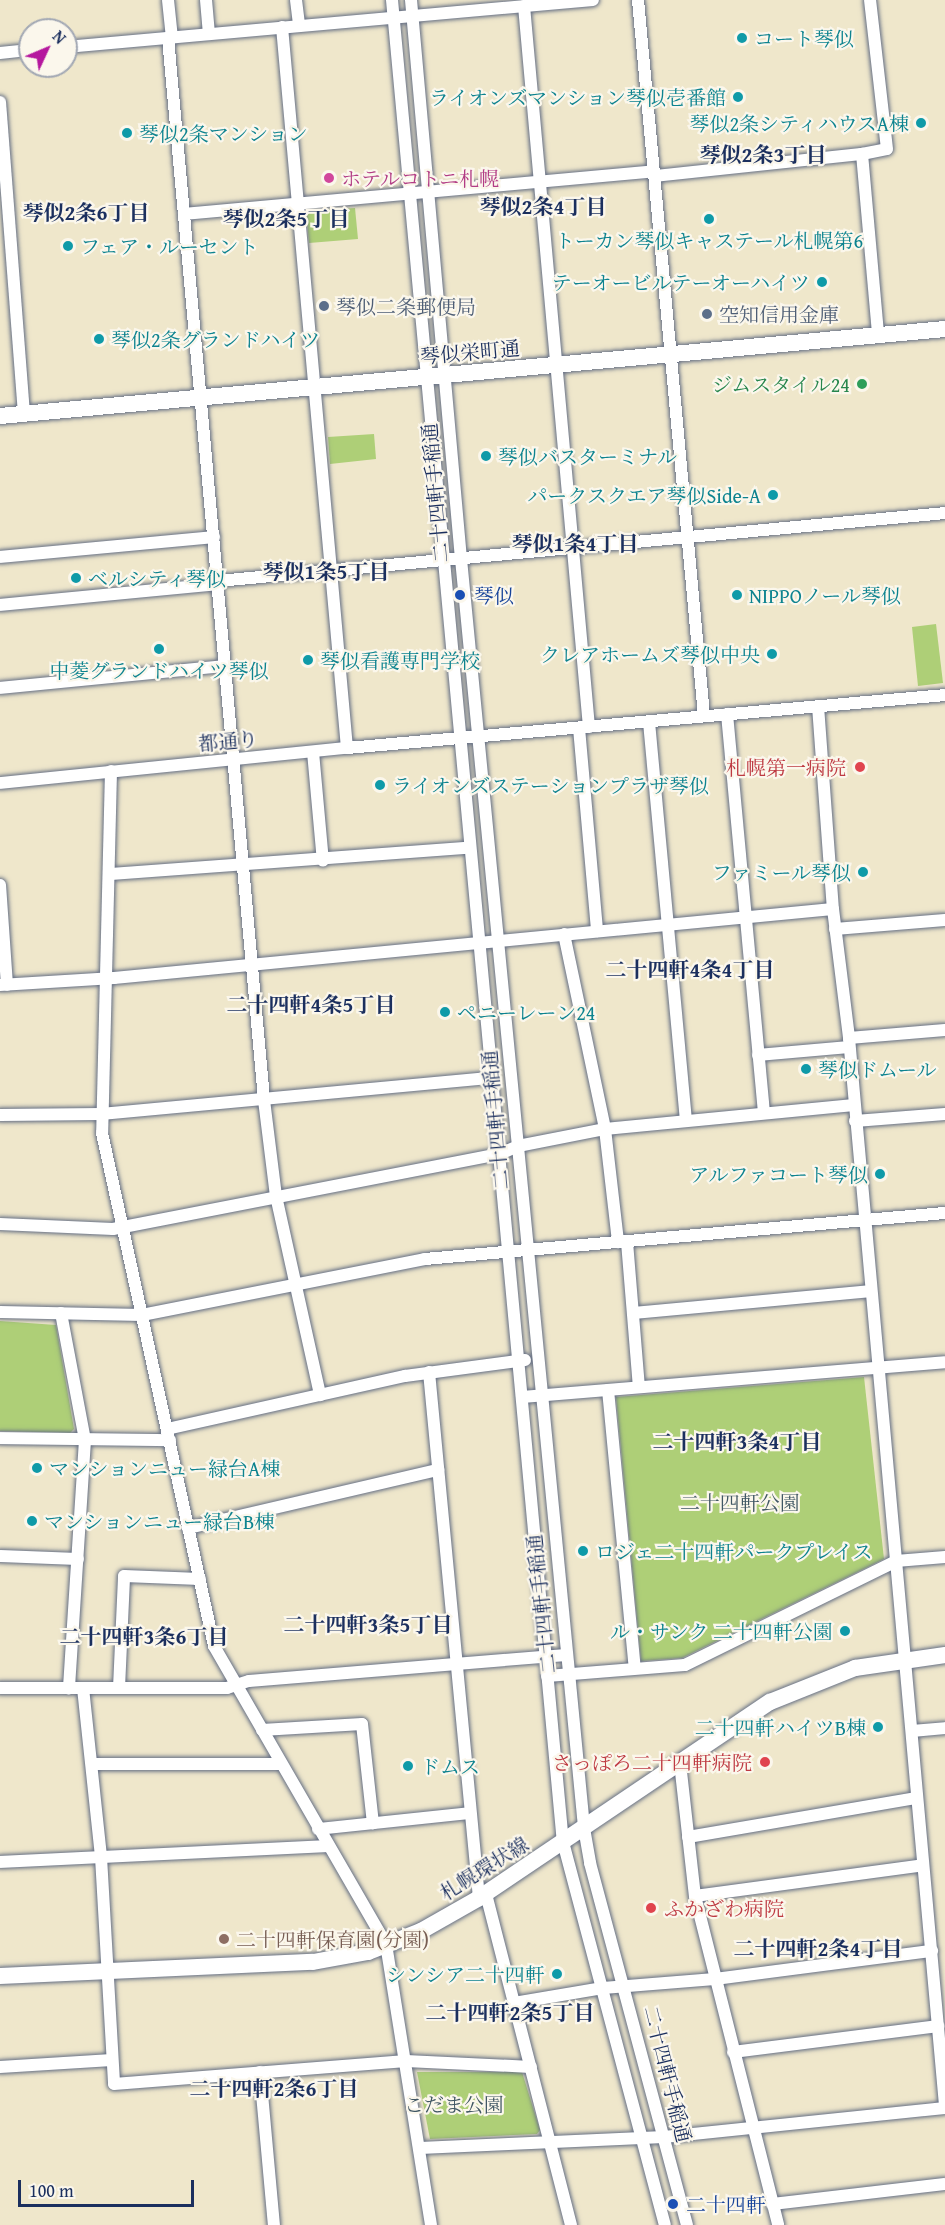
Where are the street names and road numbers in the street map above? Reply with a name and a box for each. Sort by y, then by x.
street label: 琴似栄町通 [419,336,521,368]
street label: 二十四軒手稲通 [417,422,453,564]
street label: 都通り [197,726,259,756]
street label: 二十四軒手稲通 [477,1049,513,1191]
street label: 二十四軒手稲通 [522,1533,560,1675]
street label: 札幌環状線 [435,1831,533,1905]
street label: 二十四軒手稲通 [639,2003,697,2145]

